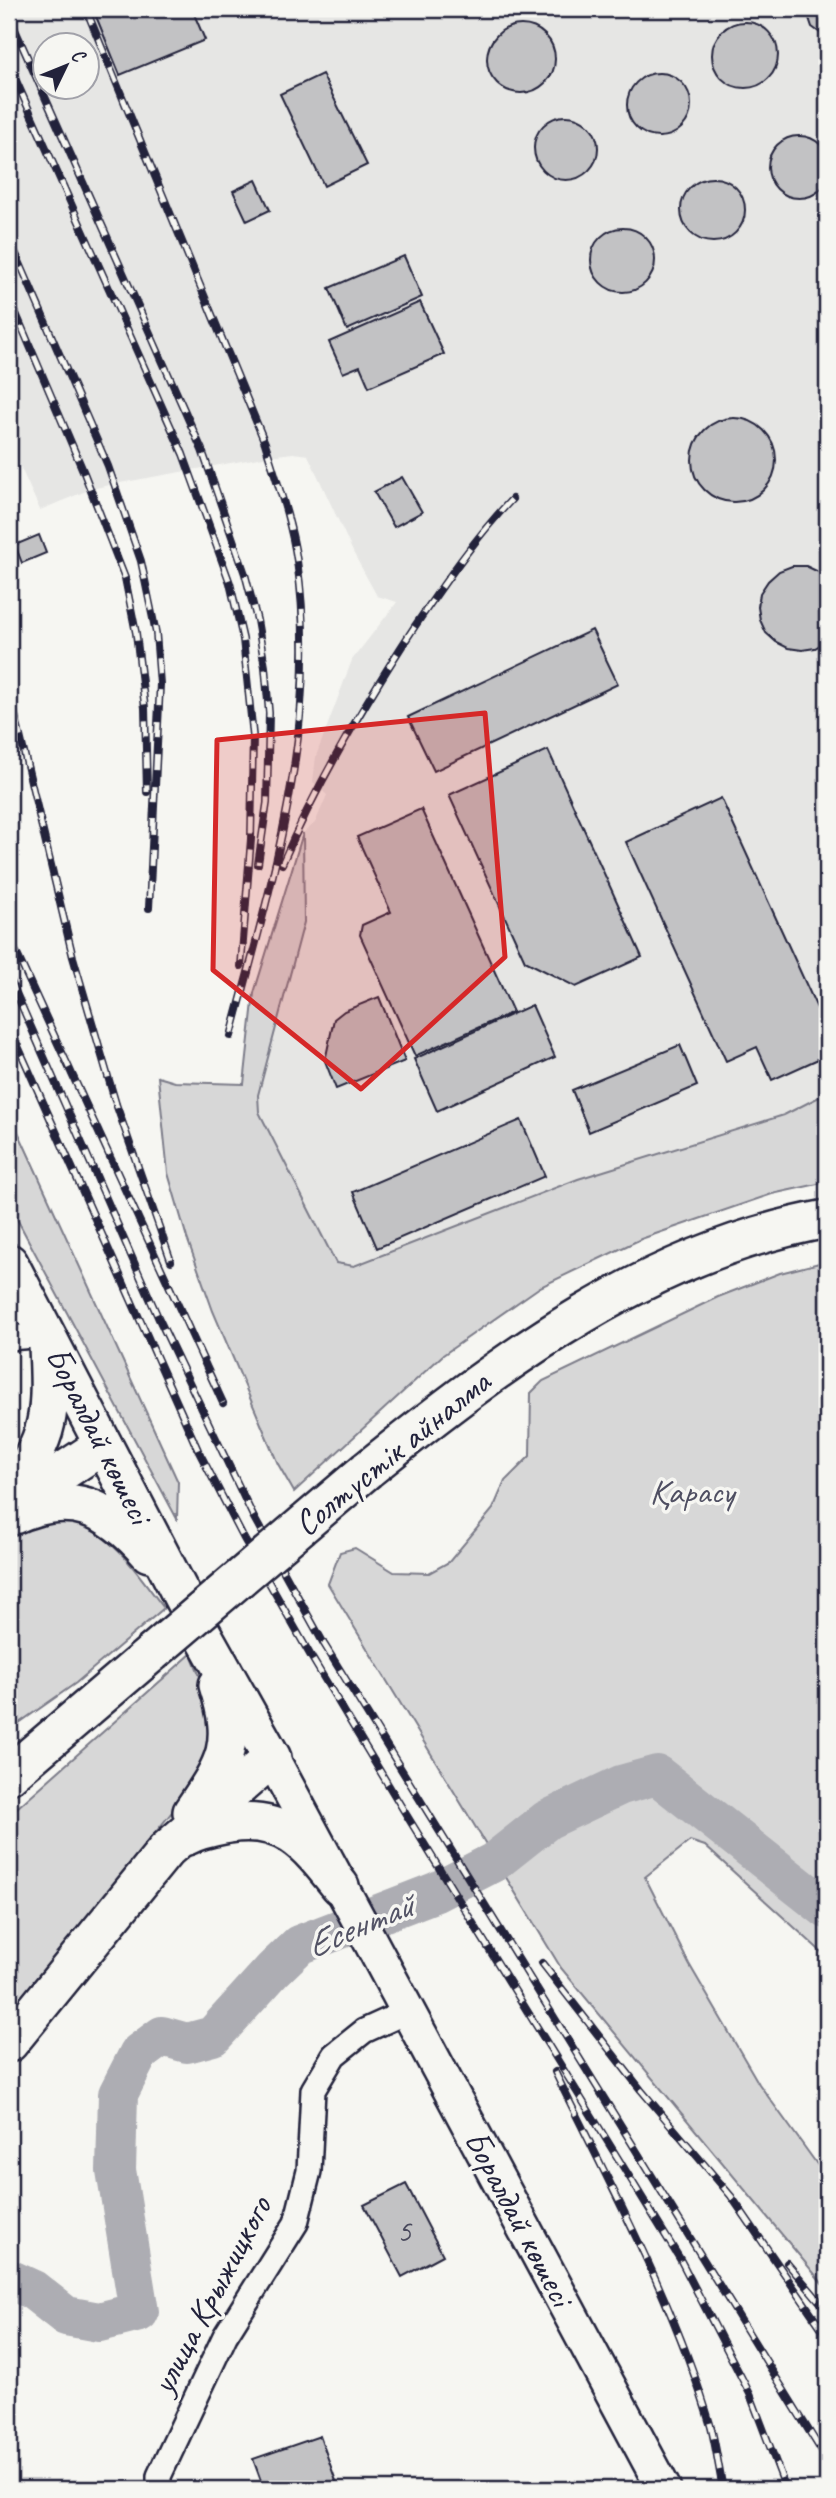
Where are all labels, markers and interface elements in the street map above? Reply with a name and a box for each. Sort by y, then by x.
north arrow [32,32,102,102]
text: С [66,43,91,69]
street label: Боралдай көшесі [35,1339,165,1535]
street label: Солтүстік айналма [285,1359,501,1546]
park label: Қарасу [650,1469,737,1514]
water label: Есентай [299,1879,426,1968]
street label: Боралдай көшесі [454,2122,586,2318]
street label: улица Крыжицкого [139,2187,283,2403]
house number: 5 [397,2210,413,2251]

